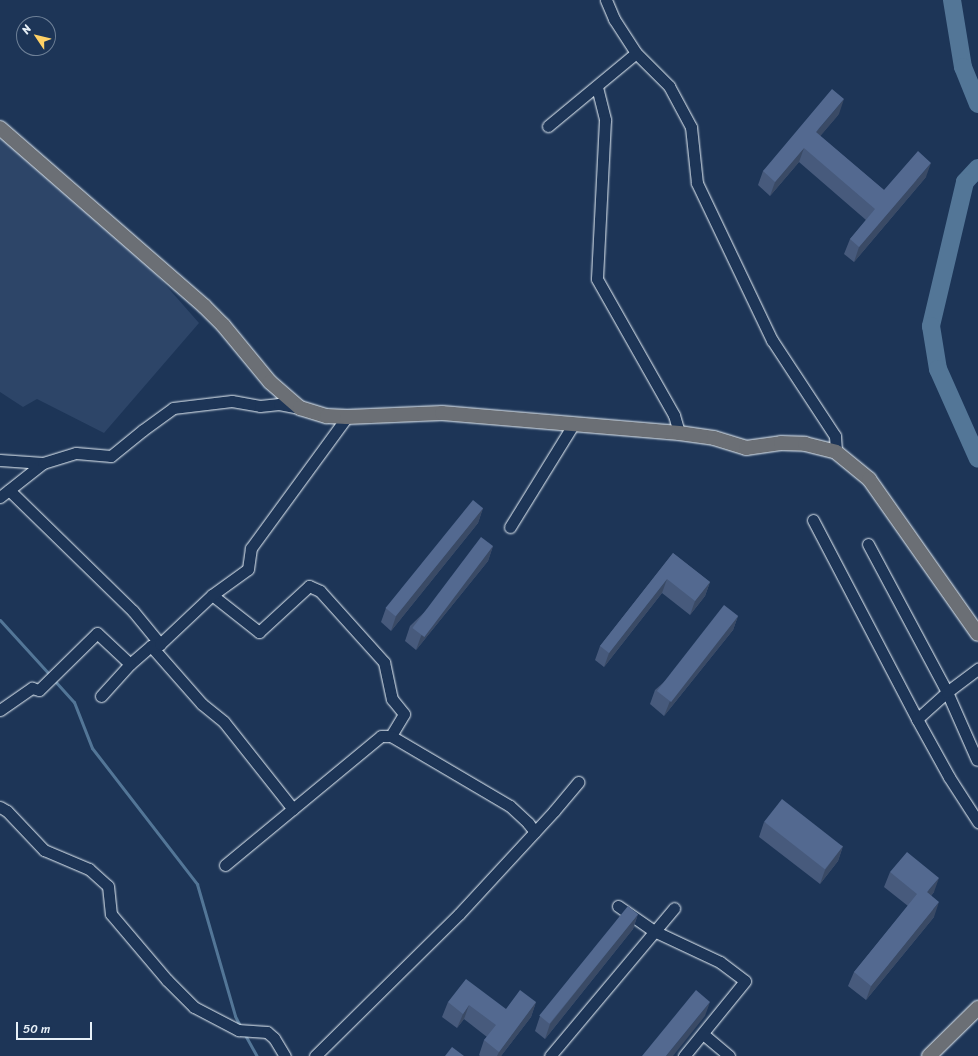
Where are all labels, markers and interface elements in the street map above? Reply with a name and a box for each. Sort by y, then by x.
north arrow [16,16,56,56]
text: N [17,21,37,38]
scale bar [18,1014,94,1040]
text: 50 m [23,1018,50,1040]

